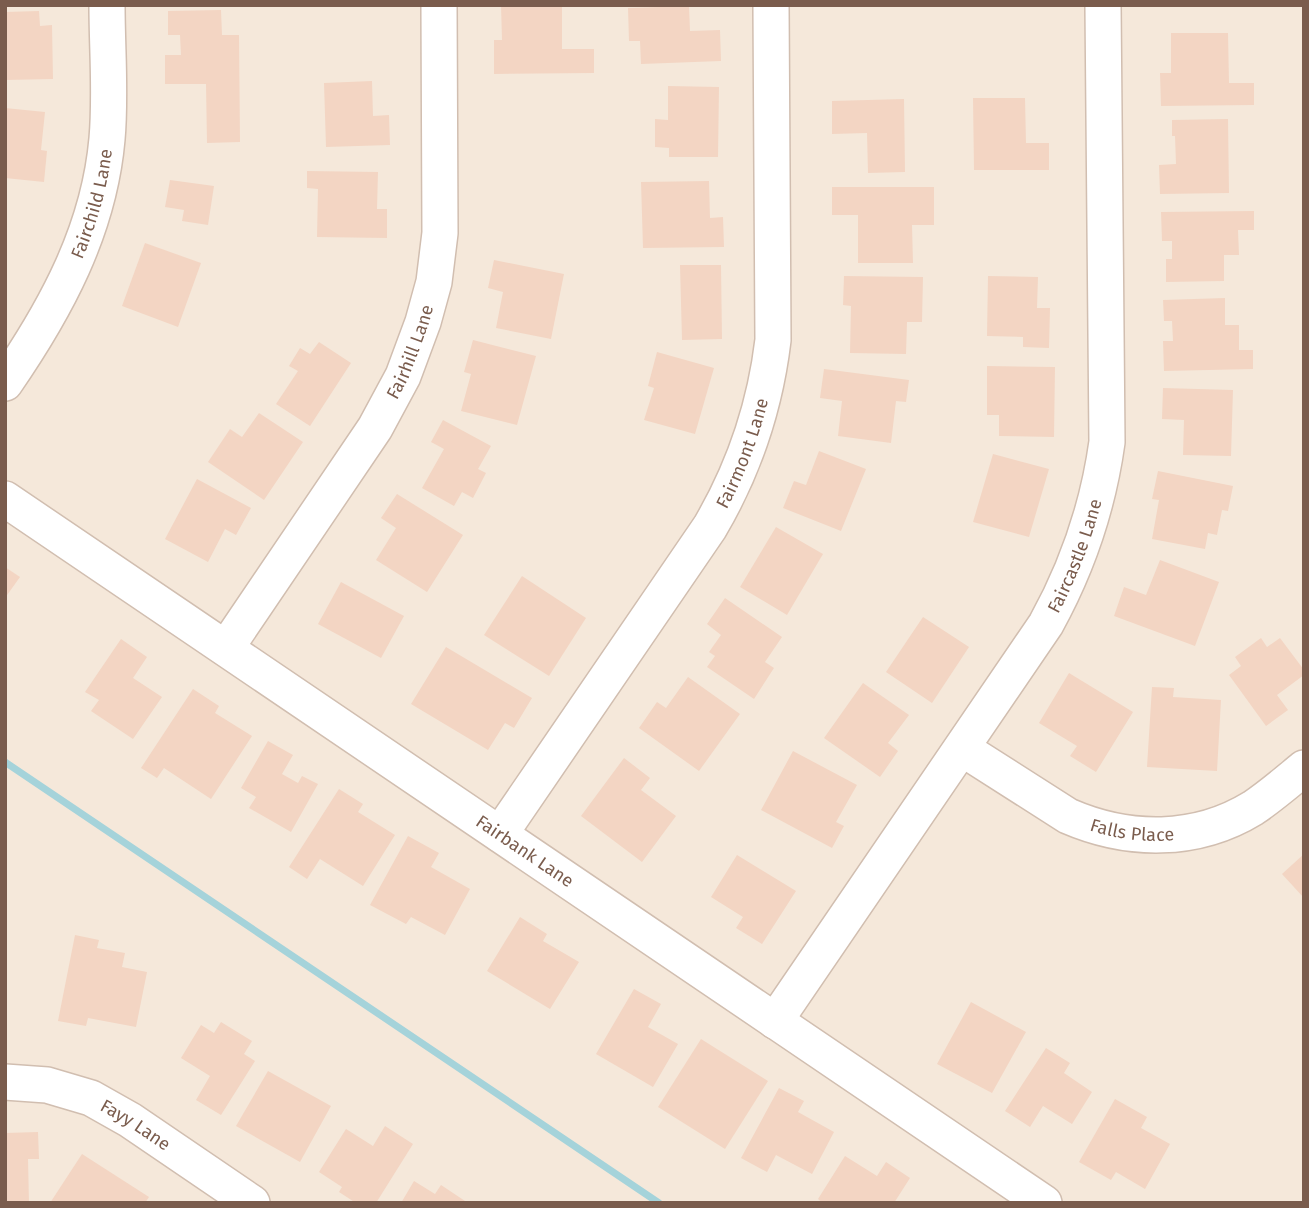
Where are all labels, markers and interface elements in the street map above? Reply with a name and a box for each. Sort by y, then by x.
street label: Fairchild Lane [66,148,117,262]
street label: Fairhill Lane [382,302,438,403]
street label: Fairmont Lane [711,396,773,512]
street label: Faircastle Lane [1043,497,1106,617]
street label: Fairbank Lane [472,810,578,892]
street label: Falls Place [1088,814,1175,846]
street label: Fayy Lane [97,1095,175,1155]

